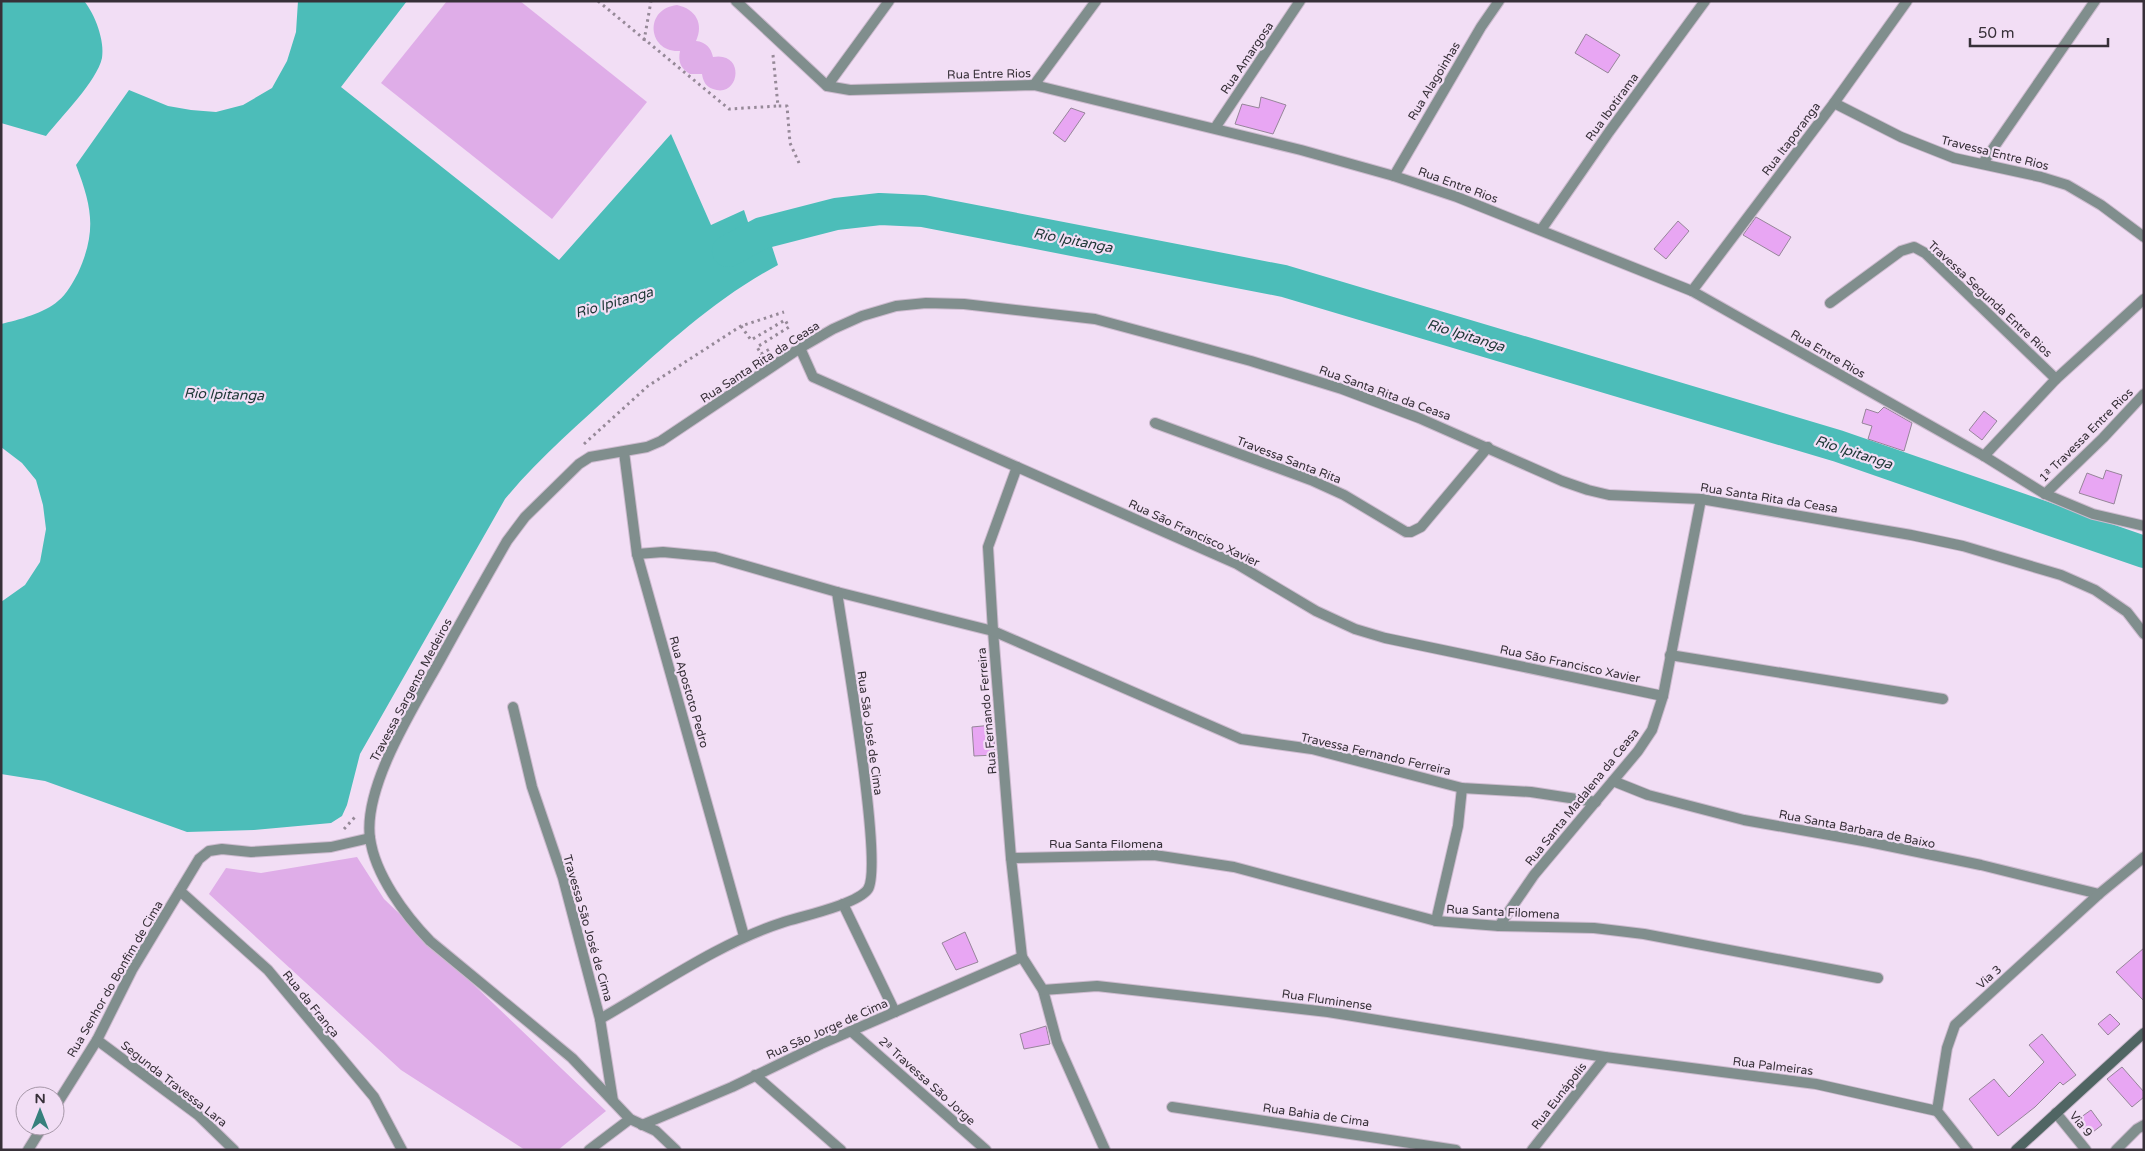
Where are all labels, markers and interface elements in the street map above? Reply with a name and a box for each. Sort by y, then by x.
scale bar [1970,15,2108,47]
street label: Rua Amargosa [1218,19,1276,97]
text: 50 m [1978,24,2015,42]
street label: Rua Alagoinhas [1405,39,1463,123]
street label: Rua Entre Rios [947,66,1031,82]
street label: Rua Ibotirama [1583,70,1641,144]
street label: Rua Itaporanga [1759,100,1823,178]
street label: Travessa Entre Rios [1940,133,2051,173]
street label: Rua Entre Rios [1416,164,1500,206]
water label: Rio Ipitanga [1032,224,1115,257]
street label: Travessa Segunda Entre Rios [1925,238,2055,360]
water label: Rio Ipitanga [573,283,656,322]
water label: Rio Ipitanga [1425,316,1508,356]
street label: Rua Santa Rita da Ceasa [698,318,822,406]
street label: Rua Entre Rios [1788,327,1868,381]
street label: Rua Santa Rita da Ceasa [1317,363,1453,423]
water label: Rio Ipitanga [184,385,265,404]
street label: 1ª Travessa Entre Rios [2036,385,2136,485]
water label: Rio Ipitanga [1813,432,1896,473]
street label: Travessa Santa Rita [1235,434,1343,486]
street label: Rua Santa Rita da Ceasa [1699,480,1839,516]
street label: Rua São Francisco Xavier [1126,496,1262,570]
street label: Travessa Sargento Medeiros [367,616,455,764]
street label: Rua Apostoto Pedro [666,634,712,750]
street label: Rua São Francisco Xavier [1499,642,1642,686]
street label: Rua Fernando Ferreira [974,647,1000,775]
street label: Rua São José de Cima [854,670,886,796]
street label: Rua Santa Madalena da Ceasa [1522,725,1642,869]
street label: Travessa Fernando Ferreira [1300,730,1452,778]
street label: Rua Santa Barbara de Baixo [1778,807,1936,851]
street label: Rua Santa Filomena [1049,837,1163,851]
street label: Travessa São José de Cima [560,853,616,1003]
street label: Rua Senhor do Bonfim de Cima [64,898,166,1060]
street label: Rua Santa Filomena [1446,902,1560,922]
street label: Via 3 [1974,962,2004,992]
street label: Rua da França [280,968,342,1040]
street label: Rua Fluminense [1281,987,1373,1013]
street label: Rua São Jorge de Cima [764,996,890,1062]
street label: 2ª Travessa São Jorge [876,1034,978,1128]
street label: Segunda Travessa Lara [118,1038,230,1130]
street label: Rua Palmeiras [1732,1054,1814,1078]
street label: Rua Eunápolis [1528,1060,1590,1132]
north arrow [15,1086,65,1136]
text: N [34,1090,46,1107]
street label: Rua Bahia de Cima [1262,1101,1370,1129]
street label: Via 9 [2067,1108,2095,1140]

